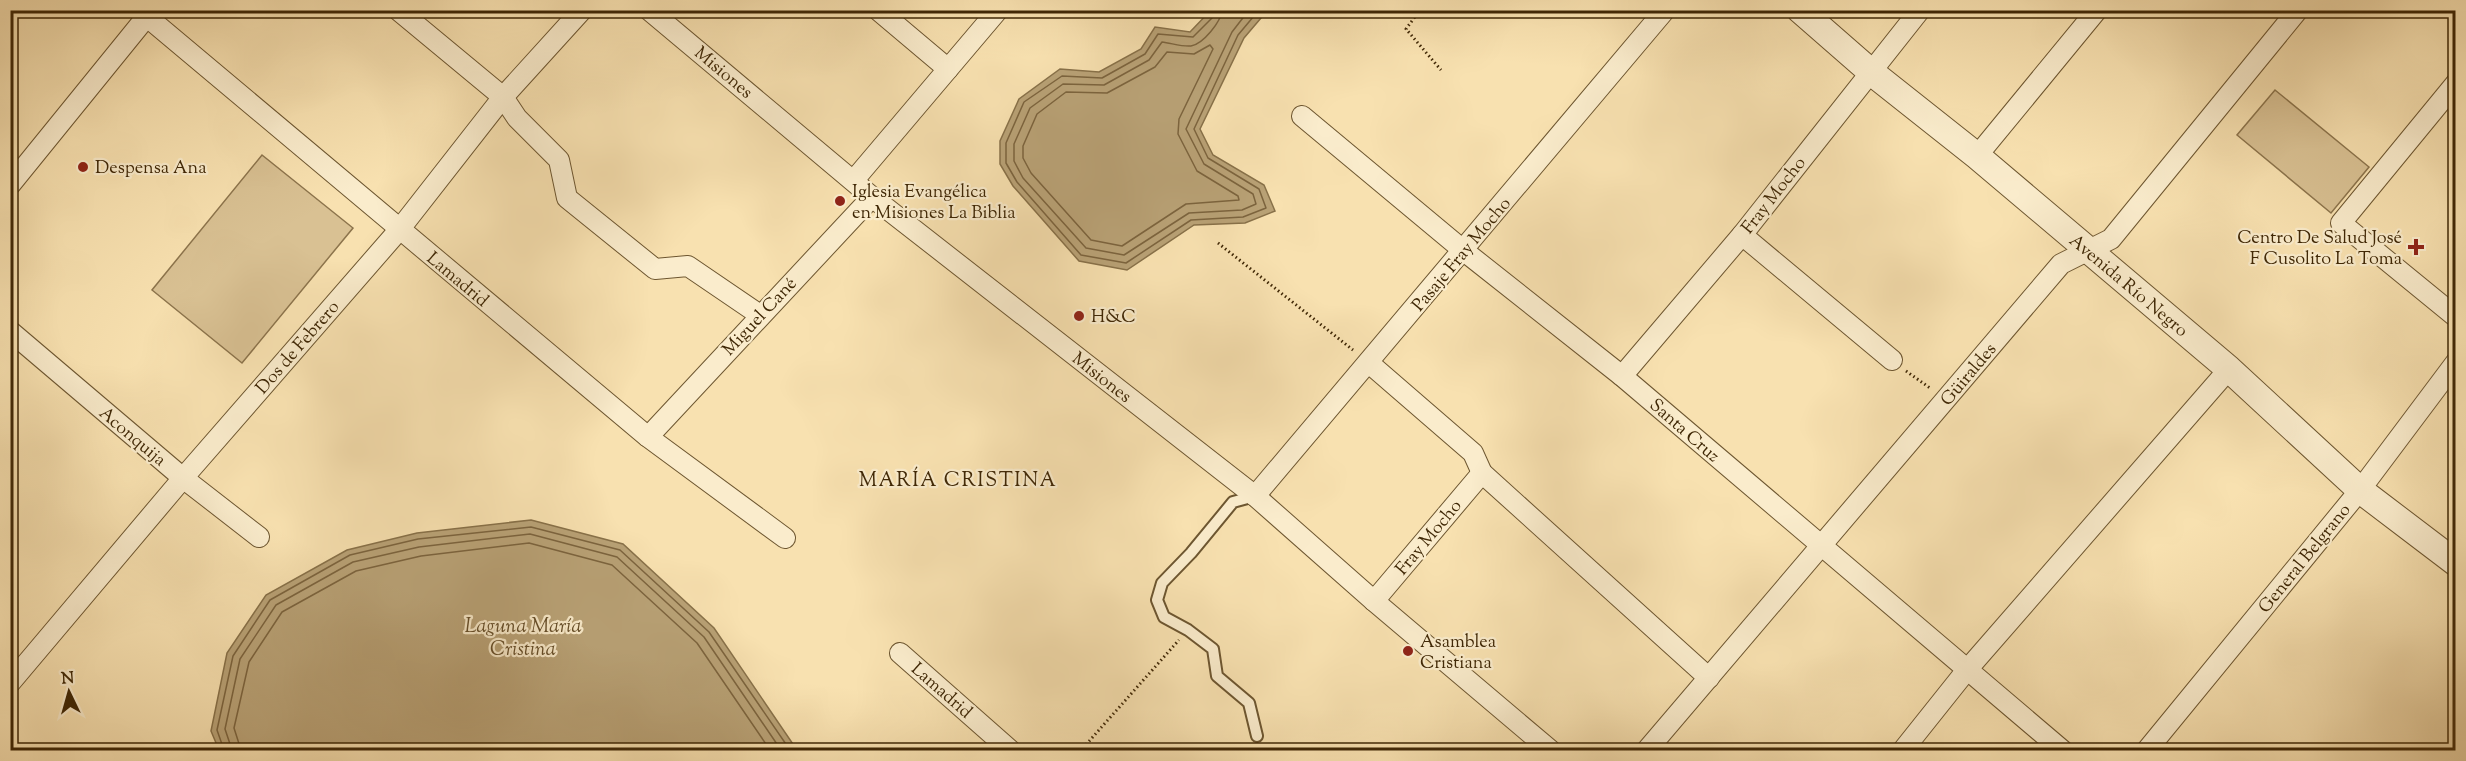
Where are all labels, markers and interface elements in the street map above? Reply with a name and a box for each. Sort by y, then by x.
street label: Misiones [688,41,758,106]
street label: Fray Mocho [1736,152,1813,240]
place label: Despensa Ana [95,156,207,182]
marker: Despensa Ana [76,160,90,174]
place label: Iglesia Evangélica en Misiones La Biblia [852,180,1016,227]
street label: Pasaje Fray Mocho [1407,192,1518,318]
marker: Iglesia Evangélica en Misiones La Biblia [833,194,847,208]
place label: Centro De Salud José F Cusolito La Toma [2237,226,2402,273]
street label: Avenida Río Negro [2063,229,2193,344]
marker: Centro De Salud José F Cusolito La Toma [2407,238,2425,256]
street label: Lamadrid [420,247,493,314]
street label: Miguel Cané [717,272,804,363]
street label: Dos de Febrero [250,296,347,401]
place label: H&C [1091,305,1136,331]
marker: H&C [1072,309,1086,323]
street label: Güiraldes [1935,338,2004,413]
street label: Misiones [1065,347,1136,410]
street label: Santa Cruz [1643,394,1725,470]
street label: Aconquija [92,402,171,473]
district label: MARÍA CRISTINA [859,466,1057,496]
street label: Fray Mocho [1390,495,1469,582]
street label: General Belgrano [2253,499,2358,620]
water label: Laguna María Cristina [464,613,582,665]
place label: Asamblea Cristiana [1420,630,1496,677]
marker: Asamblea Cristiana [1401,644,1415,658]
street label: Lamadrid [904,657,977,726]
north arrow [39,662,99,722]
text: N [61,668,75,692]

